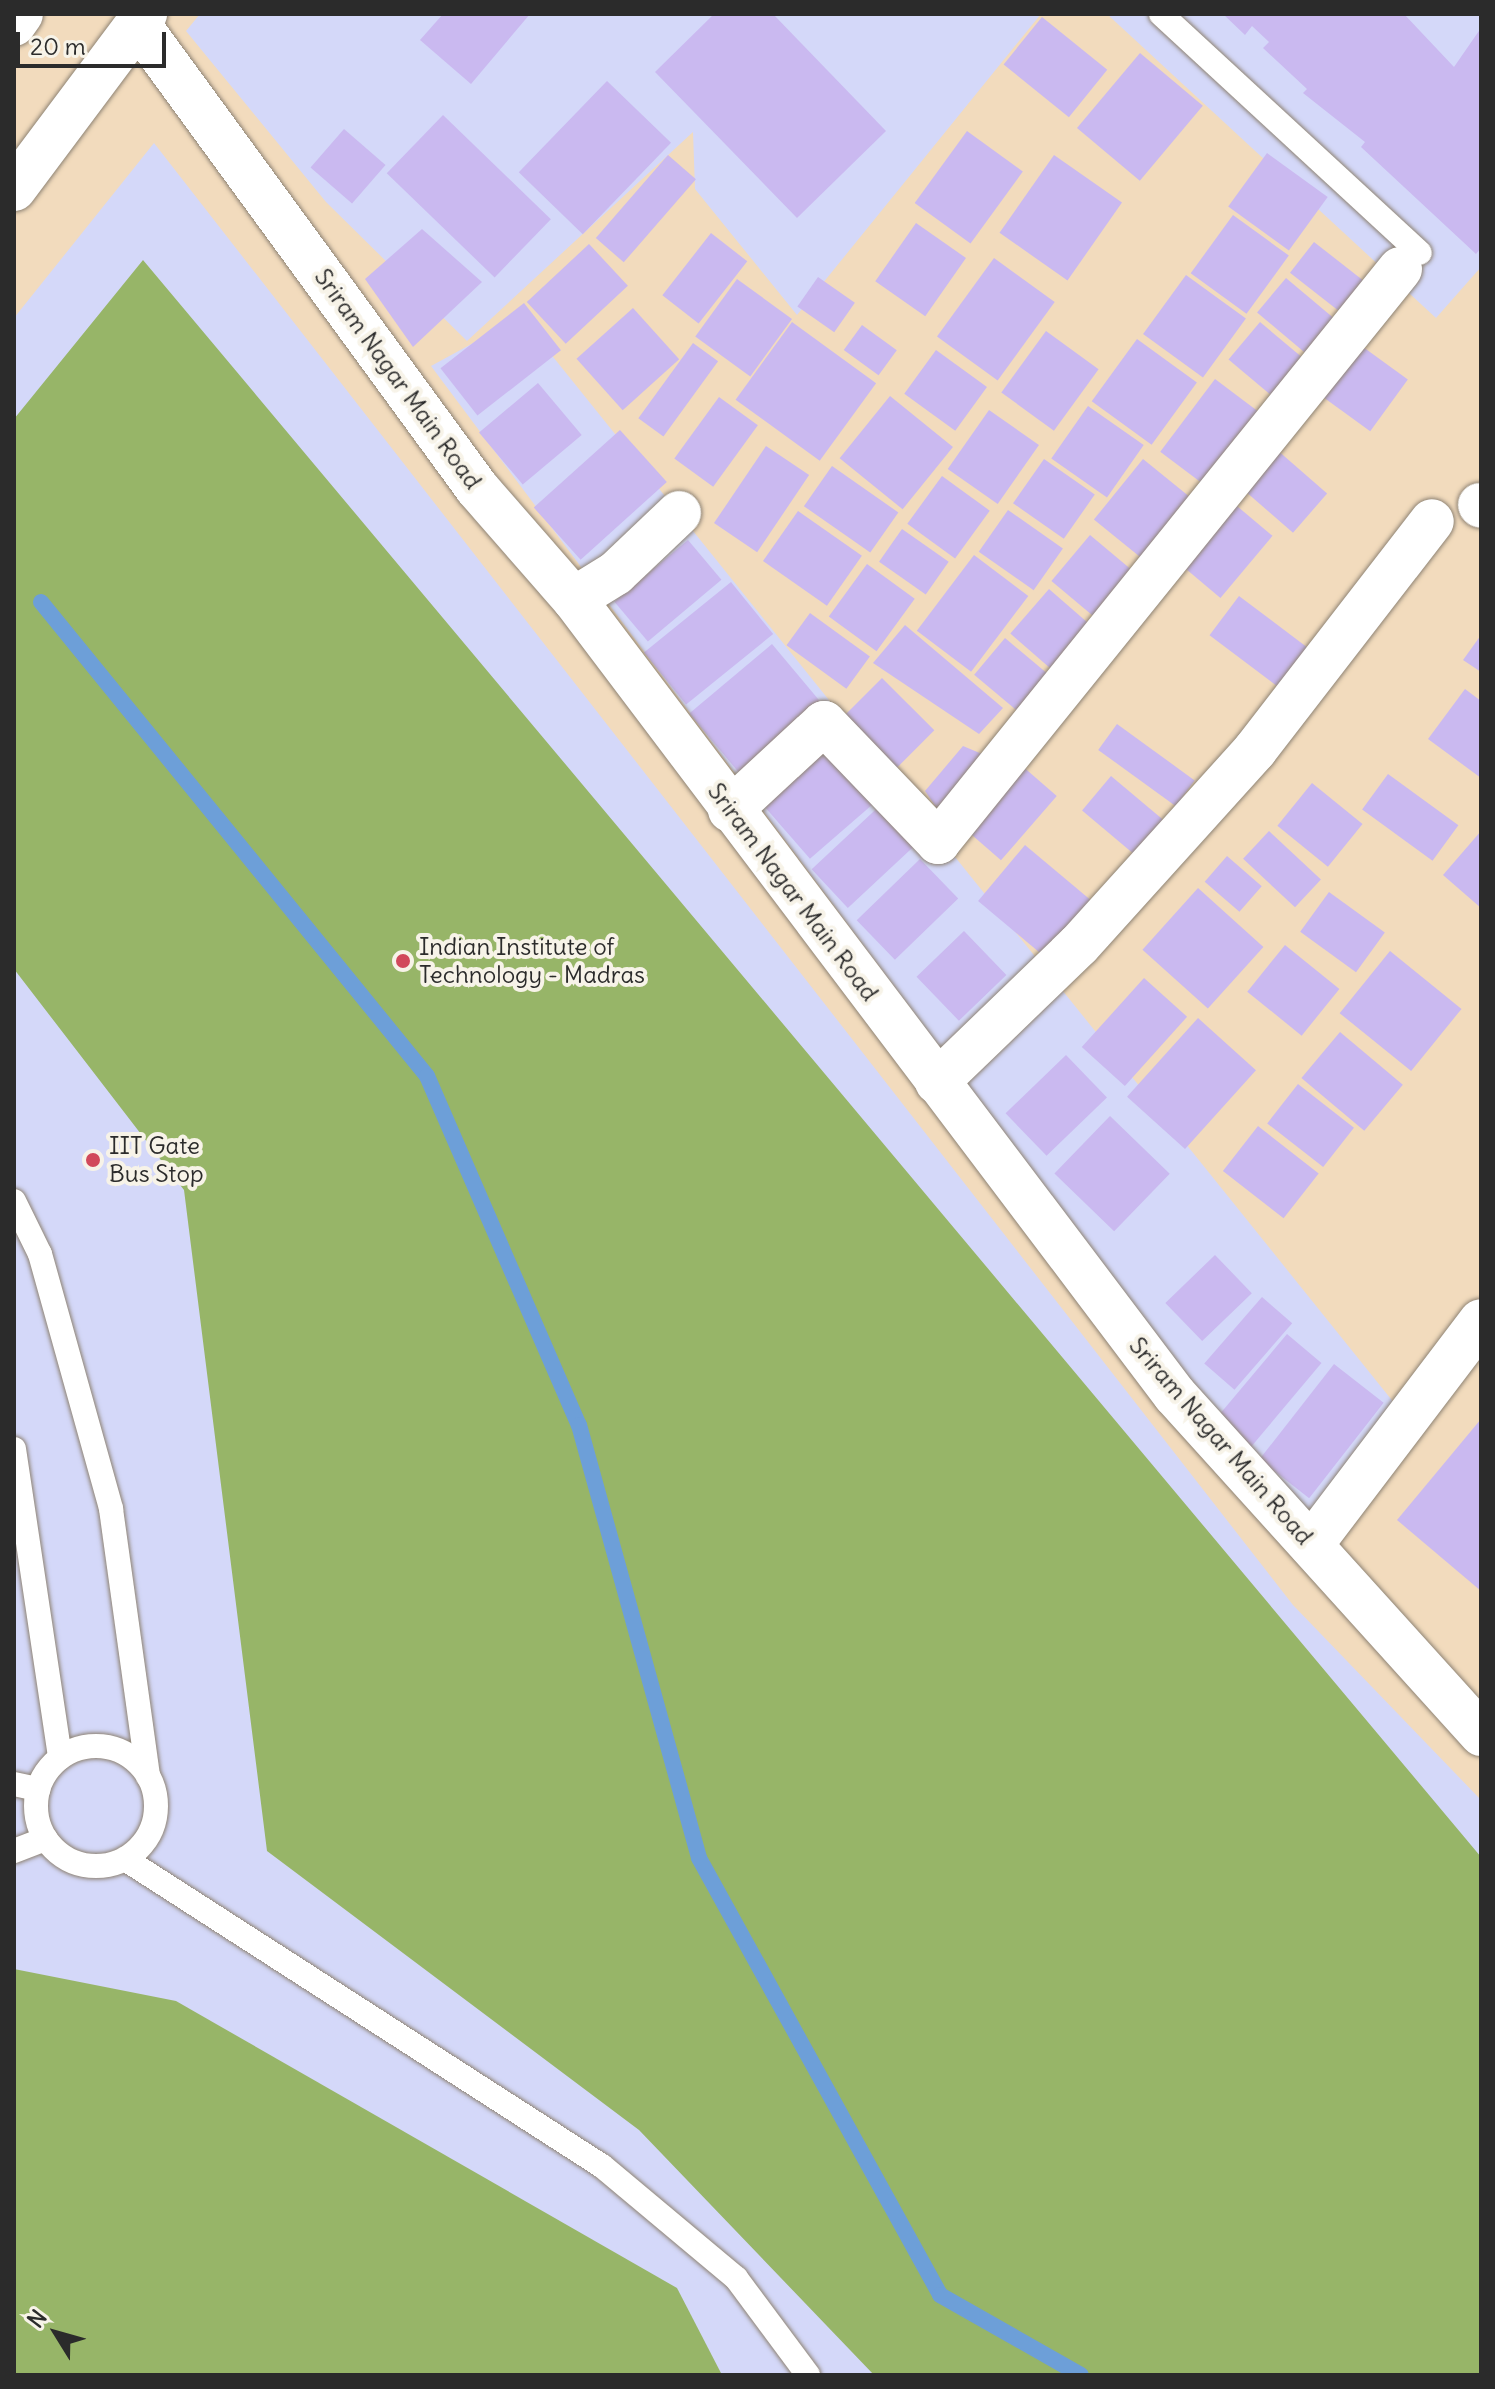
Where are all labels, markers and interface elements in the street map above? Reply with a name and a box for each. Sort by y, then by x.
scale bar [20,16,170,66]
text: 20 m [30,31,86,61]
street label: Sriram Nagar Main Road [308,263,488,495]
street label: Sriram Nagar Main Road [702,777,884,1007]
place label: Indian Institute of Technology - Madras [419,933,645,989]
marker: Indian Institute of Technology - Madras [394,952,412,970]
place label: IIT Gate Bus Stop [109,1132,204,1188]
marker: IIT Gate Bus Stop [84,1151,102,1169]
street label: Sriram Nagar Main Road [1123,1331,1319,1551]
north arrow [16,2293,96,2373]
text: N [21,2304,53,2333]

